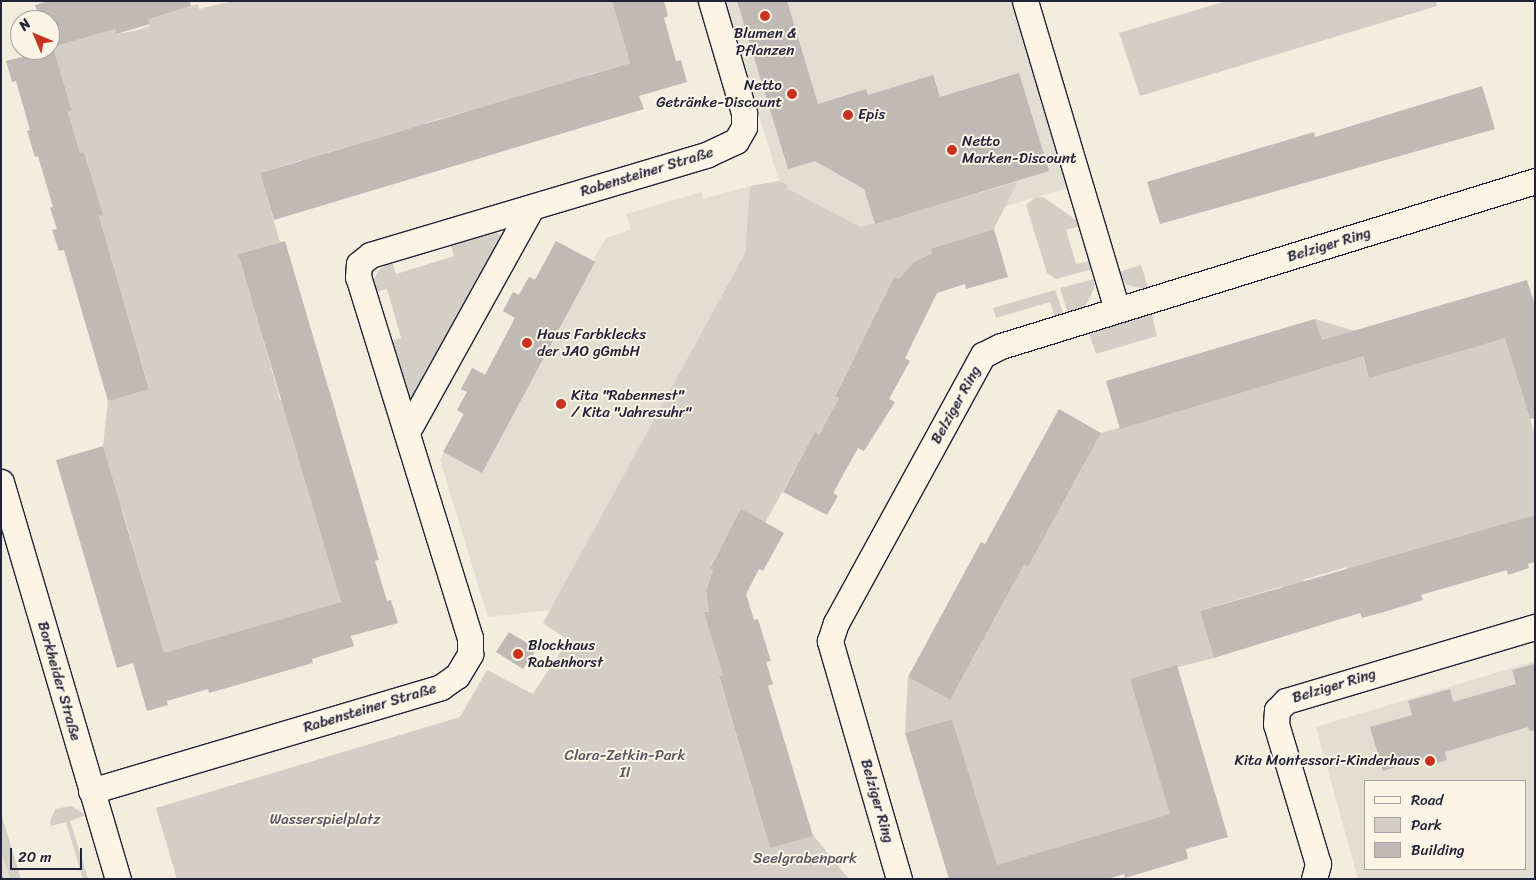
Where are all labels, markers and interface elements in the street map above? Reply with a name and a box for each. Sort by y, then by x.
north arrow [10,10,60,60]
marker: Blumen & Pflanzen [759,10,771,22]
text: N [12,12,37,37]
place label: Blumen & Pflanzen [734,24,796,59]
place label: Netto Getränke-Discount [656,76,782,111]
marker: Netto Getränke-Discount [786,88,798,100]
place label: Epis [858,106,885,124]
marker: Epis [842,109,854,121]
place label: Netto Marken-Discount [962,132,1077,167]
street label: Rabensteiner Straße [578,143,716,201]
marker: Netto Marken-Discount [946,144,958,156]
street label: Belziger Ring [1285,224,1373,266]
place label: Haus Farbklecks der JAO gGmbH [537,325,646,360]
marker: Haus Farbklecks der JAO gGmbH [521,337,533,349]
street label: Belziger Ring [927,363,985,447]
place label: Kita "Rabennest" / Kita "Jahresuhr" [571,386,690,421]
marker: Kita "Rabennest" / Kita "Jahresuhr" [555,398,567,410]
street label: Borkheider Straße [33,619,85,743]
place label: Blockhaus Rabenhorst [528,636,603,671]
marker: Blockhaus Rabenhorst [512,648,524,660]
street label: Belziger Ring [1290,665,1378,707]
street label: Rabensteiner Straße [301,679,439,737]
park label: Clara-Zetkin-Park II [565,746,685,781]
place label: Kita Montessori-Kinderhaus [1236,752,1420,770]
marker: Kita Montessori-Kinderhaus [1424,755,1436,767]
street label: Belziger Ring [856,757,898,845]
legend [1364,780,1526,870]
text: Road [1411,787,1443,813]
park label: Wasserspielplatz [270,811,380,829]
text: Park [1411,812,1442,838]
text: Building [1411,837,1465,863]
scale bar [12,838,85,870]
text: 20 m [18,844,52,870]
park label: Seelgrabenpark [753,850,857,868]

